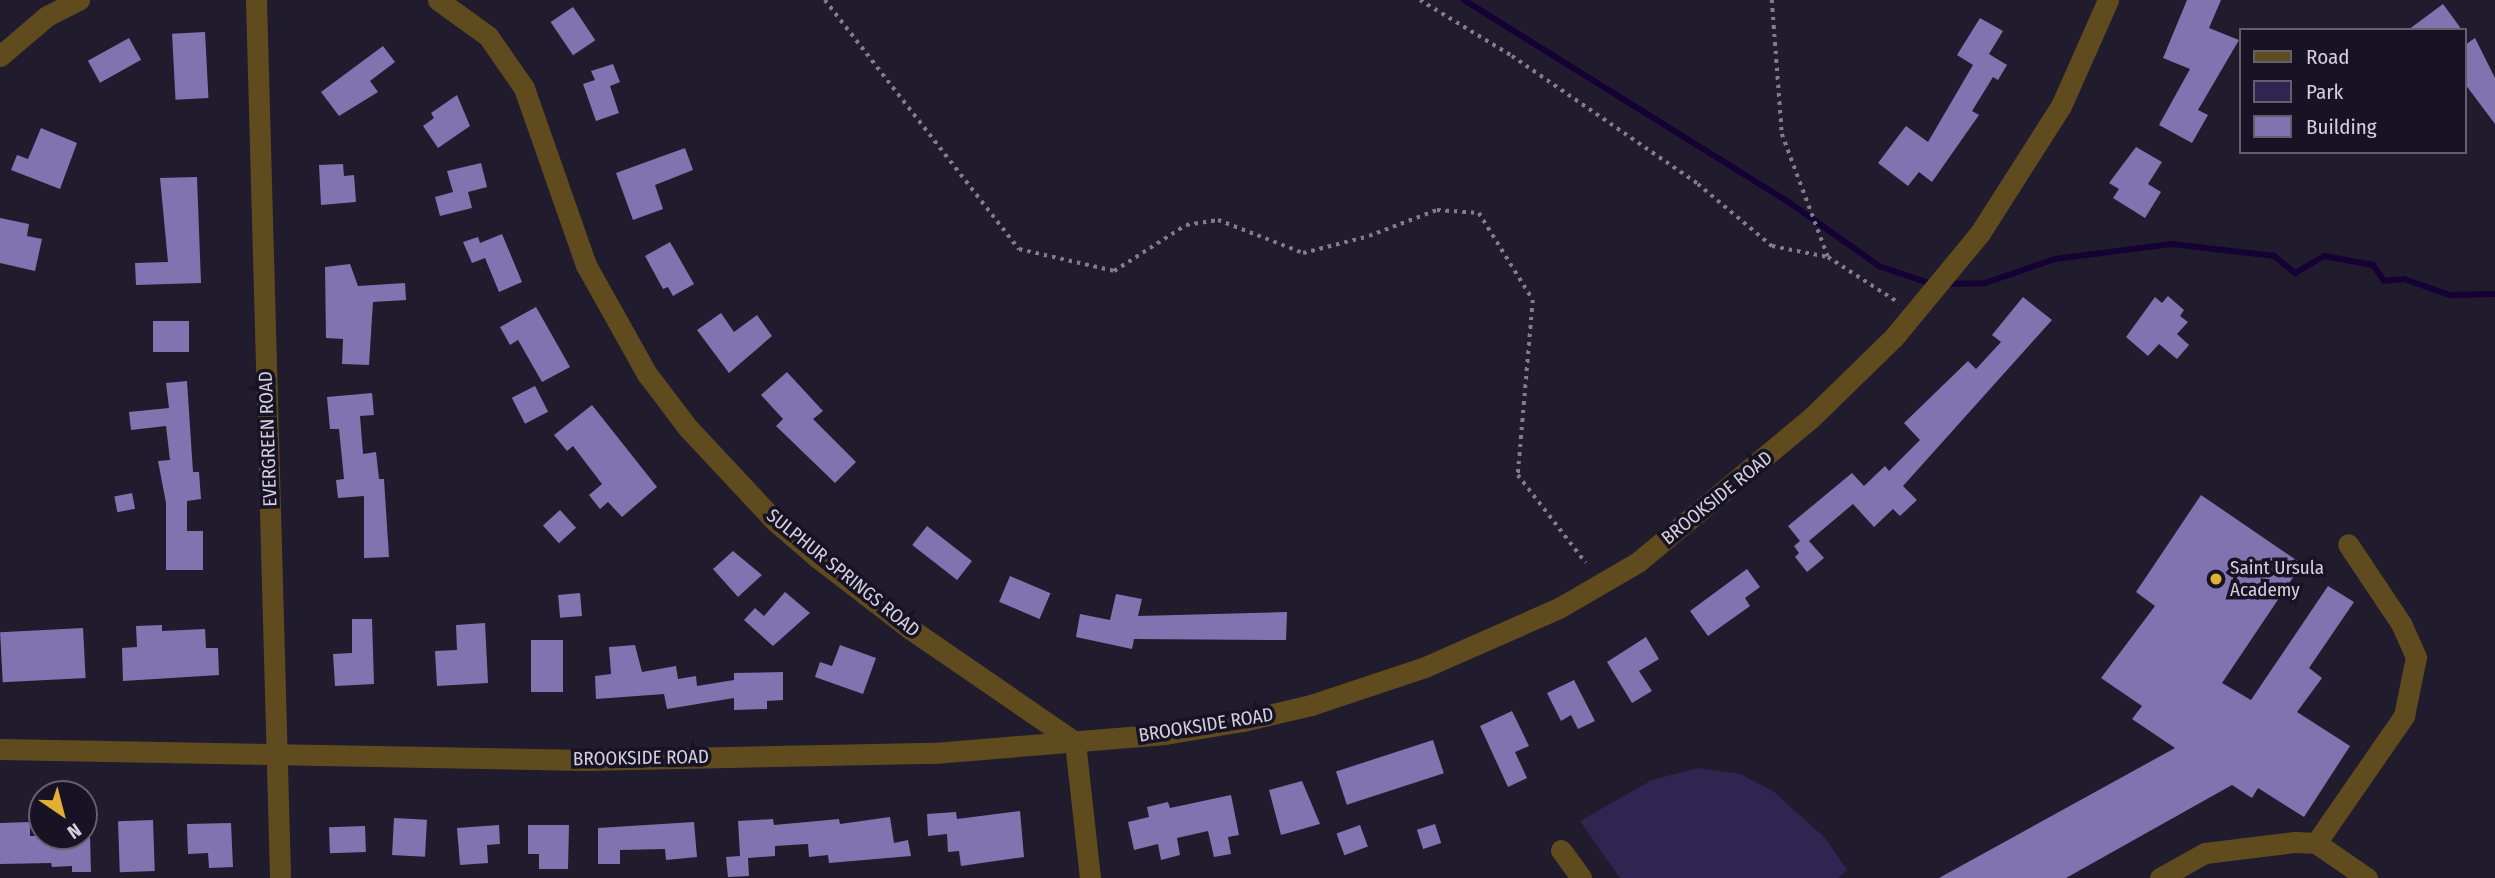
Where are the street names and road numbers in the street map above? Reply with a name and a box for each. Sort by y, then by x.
street label: EVERGREEN ROAD [254,371,282,507]
street label: BROOKSIDE ROAD [1657,446,1777,550]
street label: SULPHUR SPRINGS ROAD [762,504,924,642]
street label: BROOKSIDE ROAD [1137,703,1275,747]
street label: BROOKSIDE ROAD [573,745,709,771]

